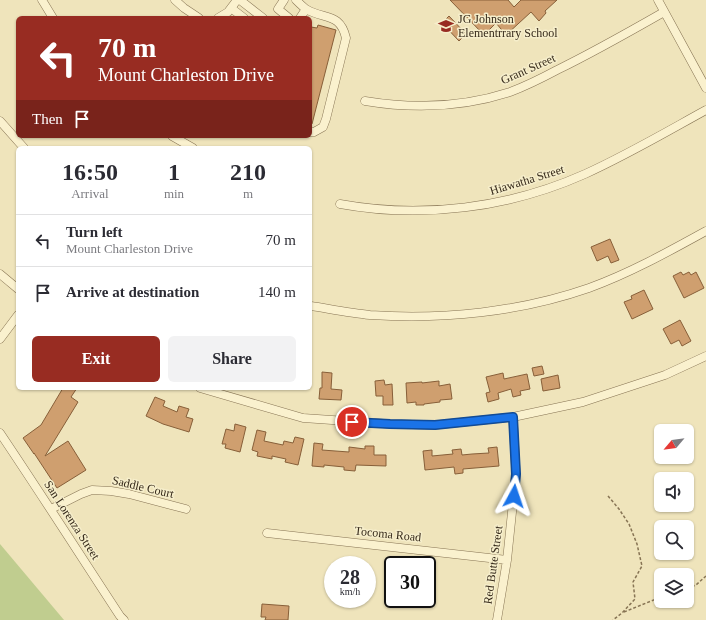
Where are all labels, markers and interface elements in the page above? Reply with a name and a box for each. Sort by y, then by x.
place label: JG Johnson Elementrrary School [458,12,558,40]
school or university icon: JG Johnson Elementrrary School [437,17,455,35]
icon: left [32,32,84,84]
text: 70 m [98,32,156,63]
street label: Grant Street [499,50,558,87]
text: Mount Charleston Drive [98,65,274,85]
icon: arrive [71,108,93,130]
text: Then [32,111,63,127]
text: 16:50 [62,159,118,185]
text: 1 [168,159,180,185]
text: 210 [230,159,266,185]
street label: Hiawatha Street [488,162,566,198]
text: Arrival [71,186,109,201]
text: min [164,186,184,201]
text: m [243,186,253,201]
text: Turn left [66,224,123,240]
icon: left [32,230,54,252]
text: 70 m [266,232,296,248]
text: Mount Charleston Drive [66,241,193,256]
icon: arrive [32,282,54,304]
text: Arrive at destination [66,284,199,300]
text: 140 m [258,284,296,300]
button: Exit [32,336,160,382]
button: Share [168,336,296,382]
pin [335,405,369,439]
icon: arrive [341,411,363,433]
north arrow [654,424,694,464]
map controls [654,424,694,608]
button: sound [654,472,694,512]
street label: Saddle Court [111,473,176,501]
position arrow [493,475,535,517]
street label: San Lorenza Street [41,478,103,563]
button: search [654,520,694,560]
street label: Tocoma Road [354,524,422,544]
street label: Red Butte Street [481,524,506,605]
speed limit sign: 30 [384,556,436,608]
text: 28 [340,566,360,588]
button: layers [654,568,694,608]
text: km/h [340,586,360,597]

